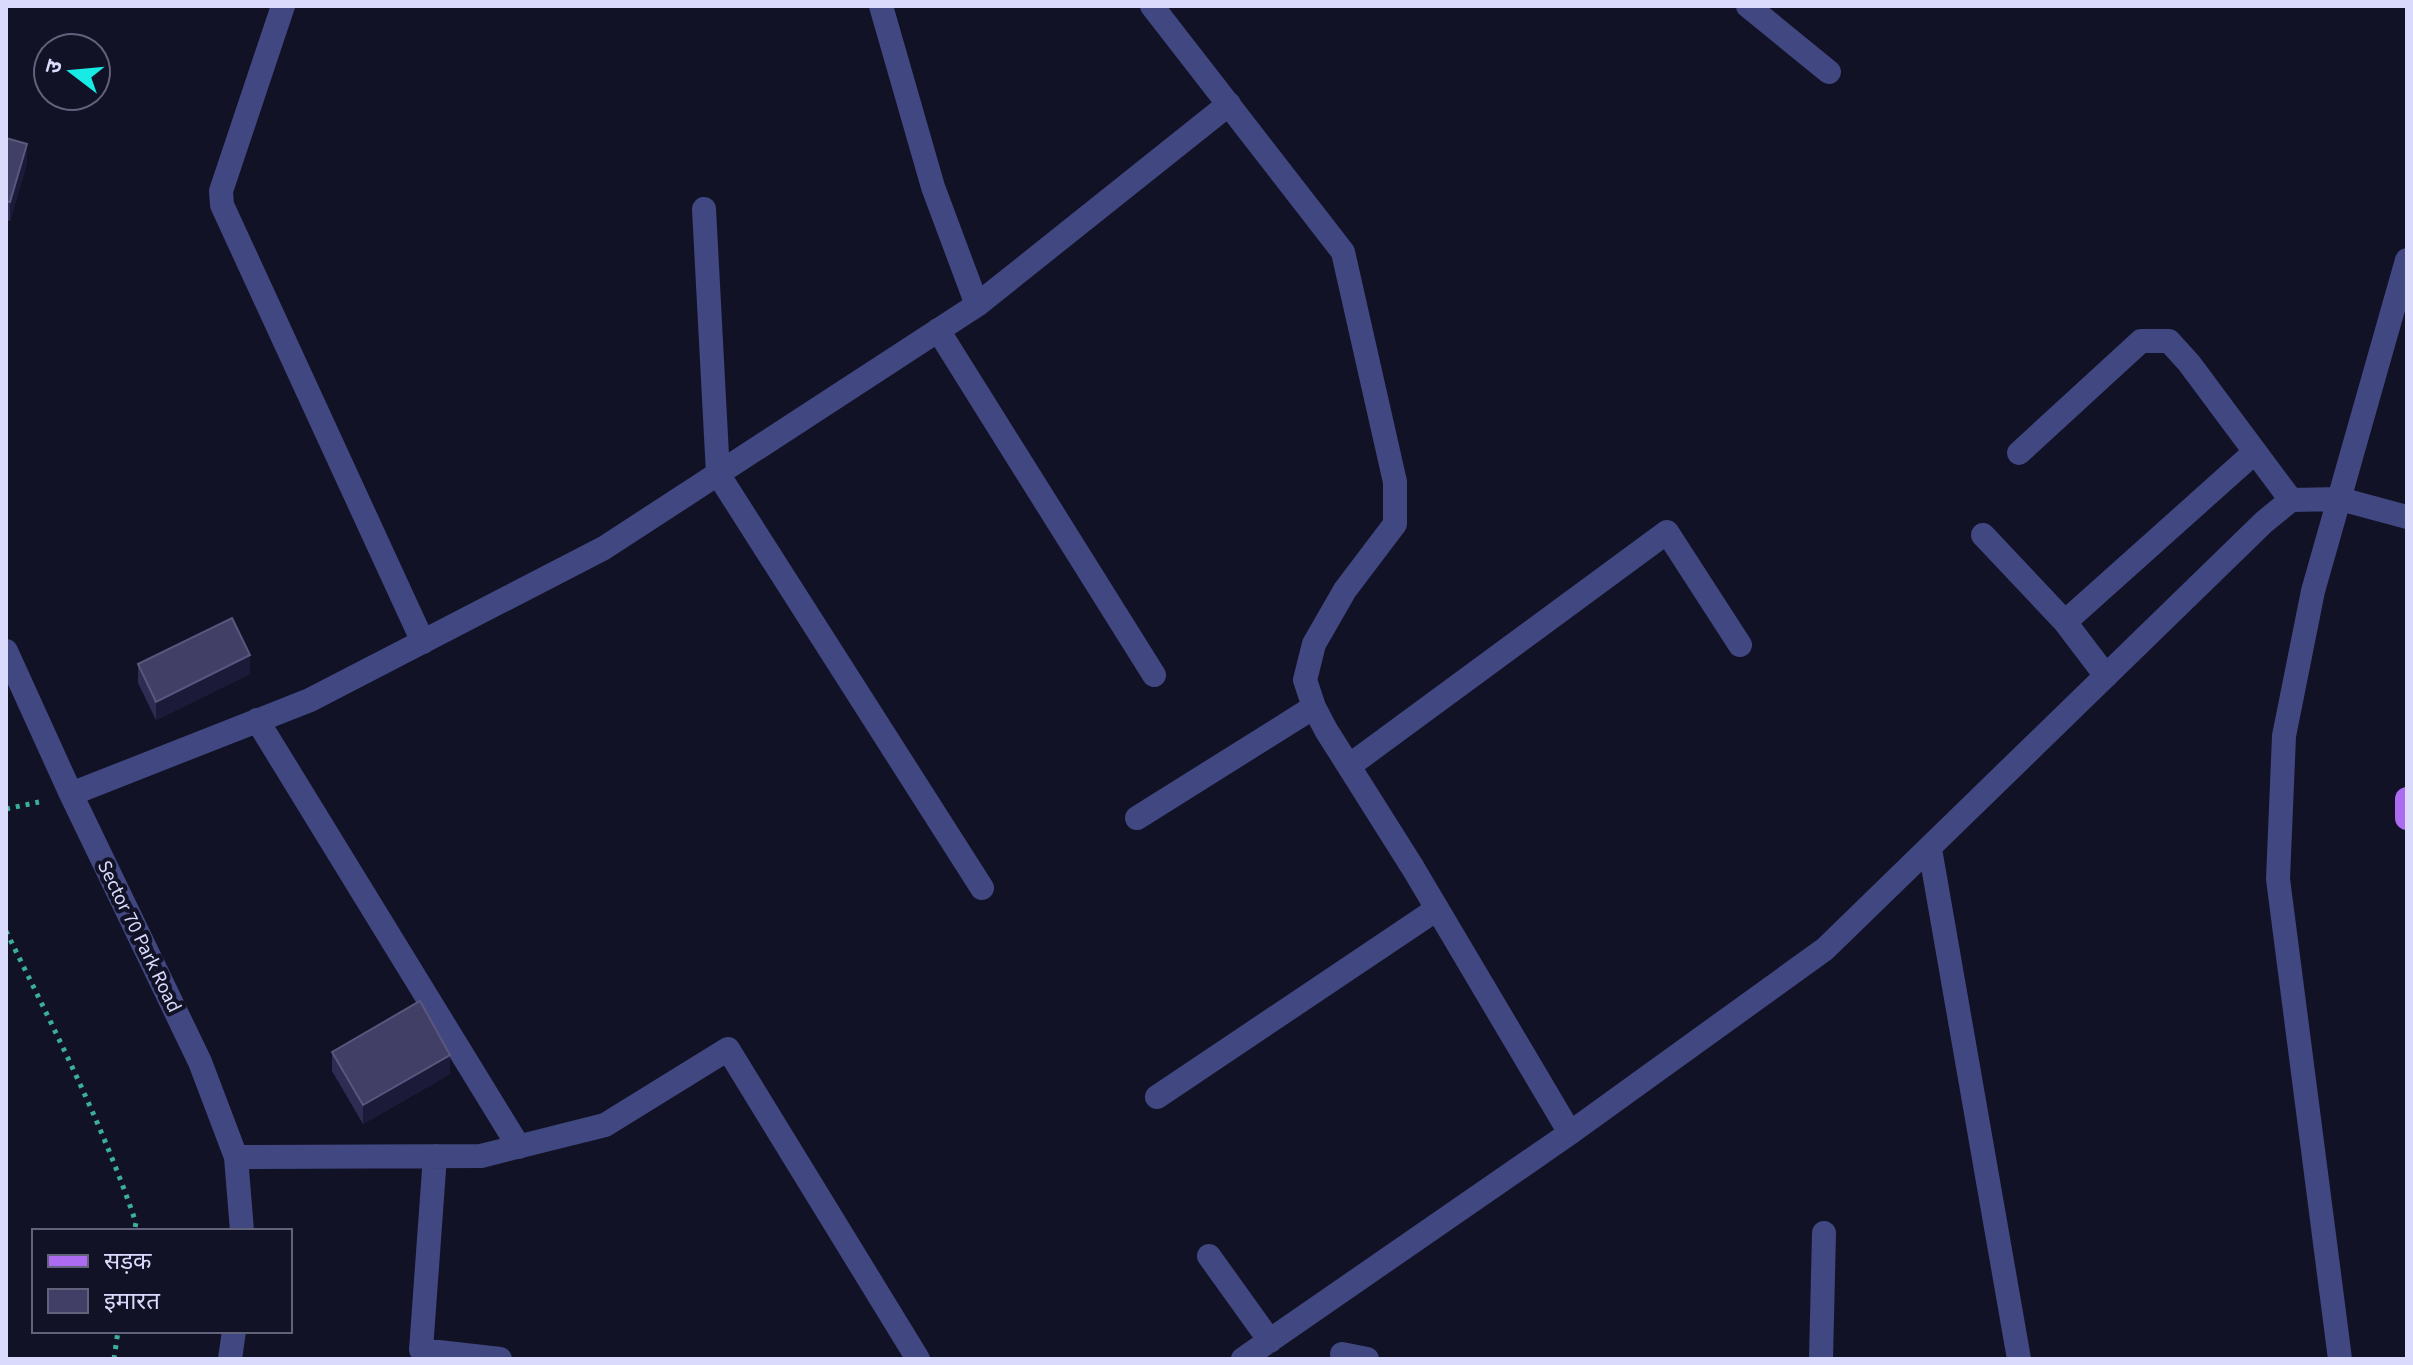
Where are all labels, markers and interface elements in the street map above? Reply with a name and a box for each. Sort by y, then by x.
north arrow [32,32,112,112]
text: उ [37,55,71,77]
street label: Sector 70 Park Road [90,856,188,1017]
legend [32,1229,292,1333]
text: सड़क [104,1244,152,1279]
text: इमारत [104,1284,161,1319]

